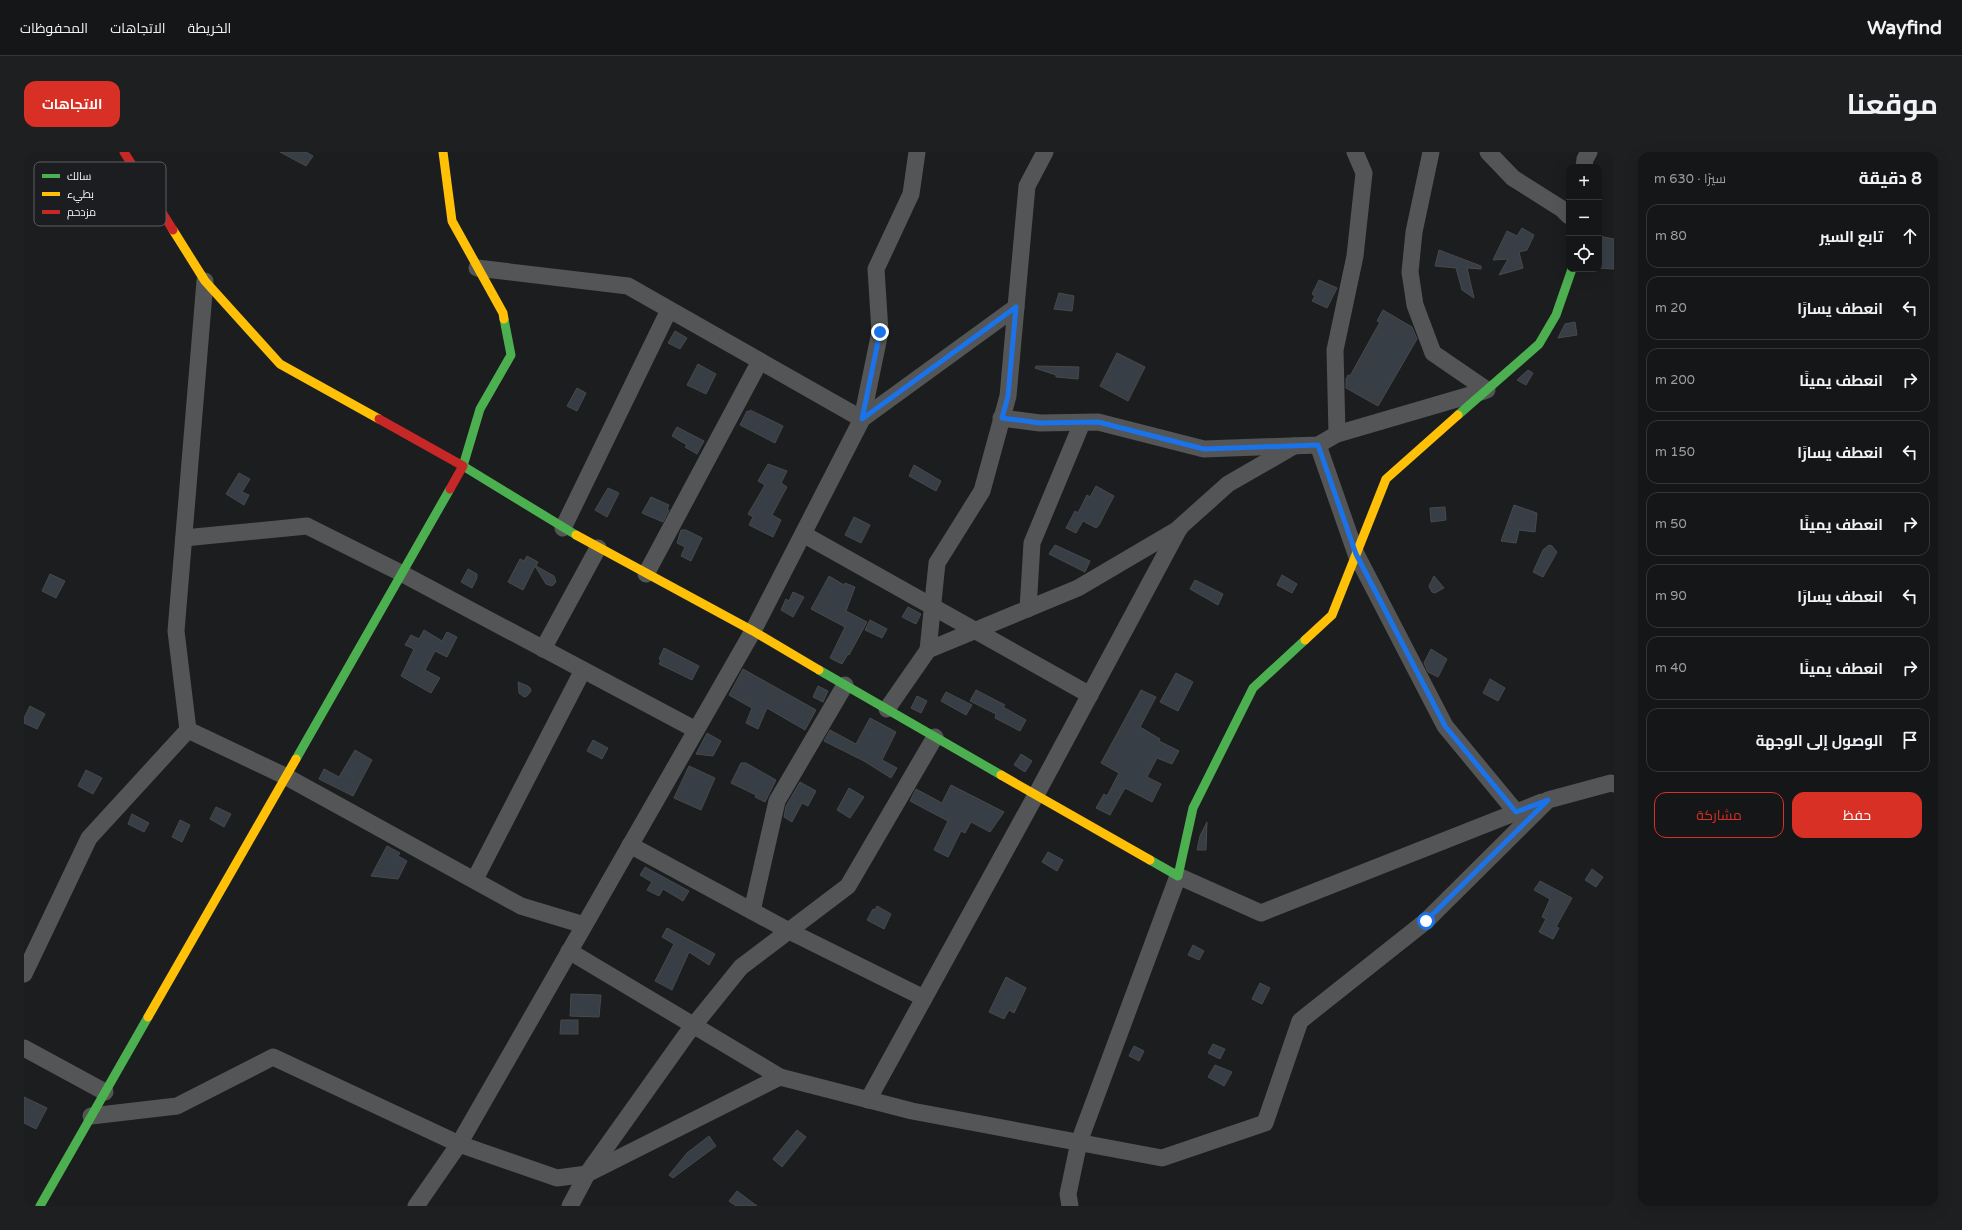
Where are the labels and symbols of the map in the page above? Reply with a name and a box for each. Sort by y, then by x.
legend [34,162,166,226]
text: سالك [67,170,91,183]
text: بطيء [67,188,94,203]
text: مزدحم [67,206,96,220]
route end [871,323,889,341]
route start [1417,912,1435,930]

